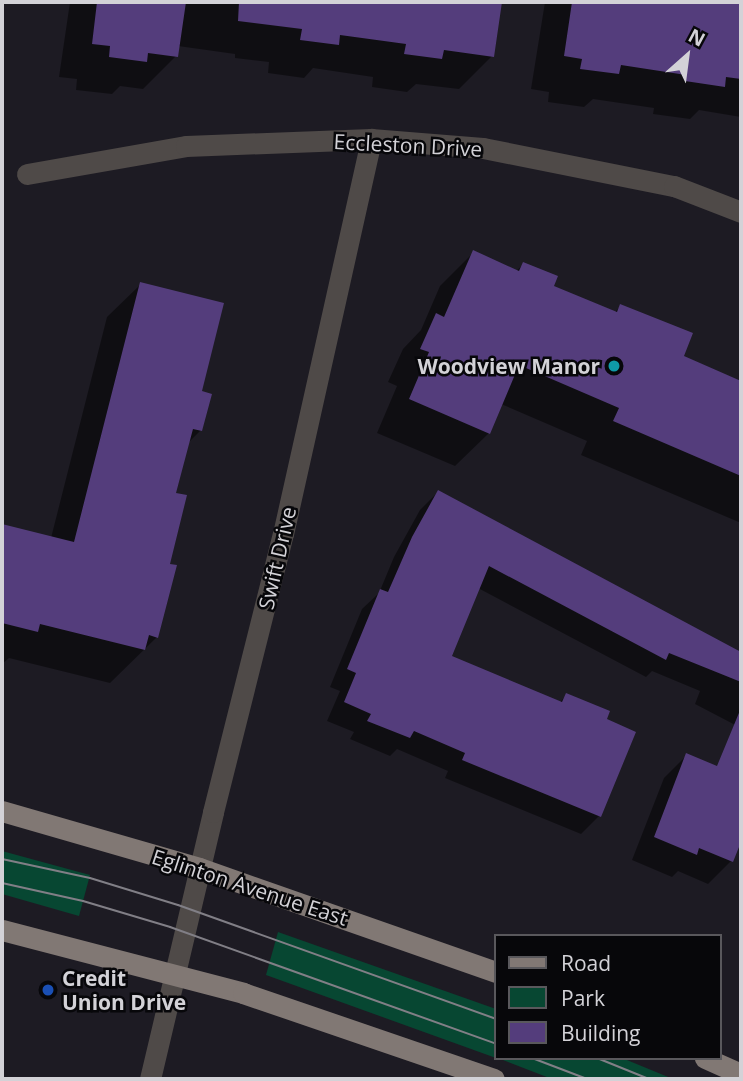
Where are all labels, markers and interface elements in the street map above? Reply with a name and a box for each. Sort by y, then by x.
north arrow [652,21,722,91]
text: N [684,22,710,53]
street label: Eccleston Drive [333,129,483,161]
place label: Woodview Manor [417,353,600,379]
marker: Woodview Manor [606,358,622,374]
street label: Swift Drive [253,504,301,612]
street label: Eglinton Avenue East [149,843,351,931]
legend [494,934,722,1060]
text: Road [561,949,611,977]
place label: Credit Union Drive [62,965,186,1015]
marker: Credit Union Drive [40,982,56,998]
text: Park [561,984,605,1012]
text: Building [561,1019,640,1047]

